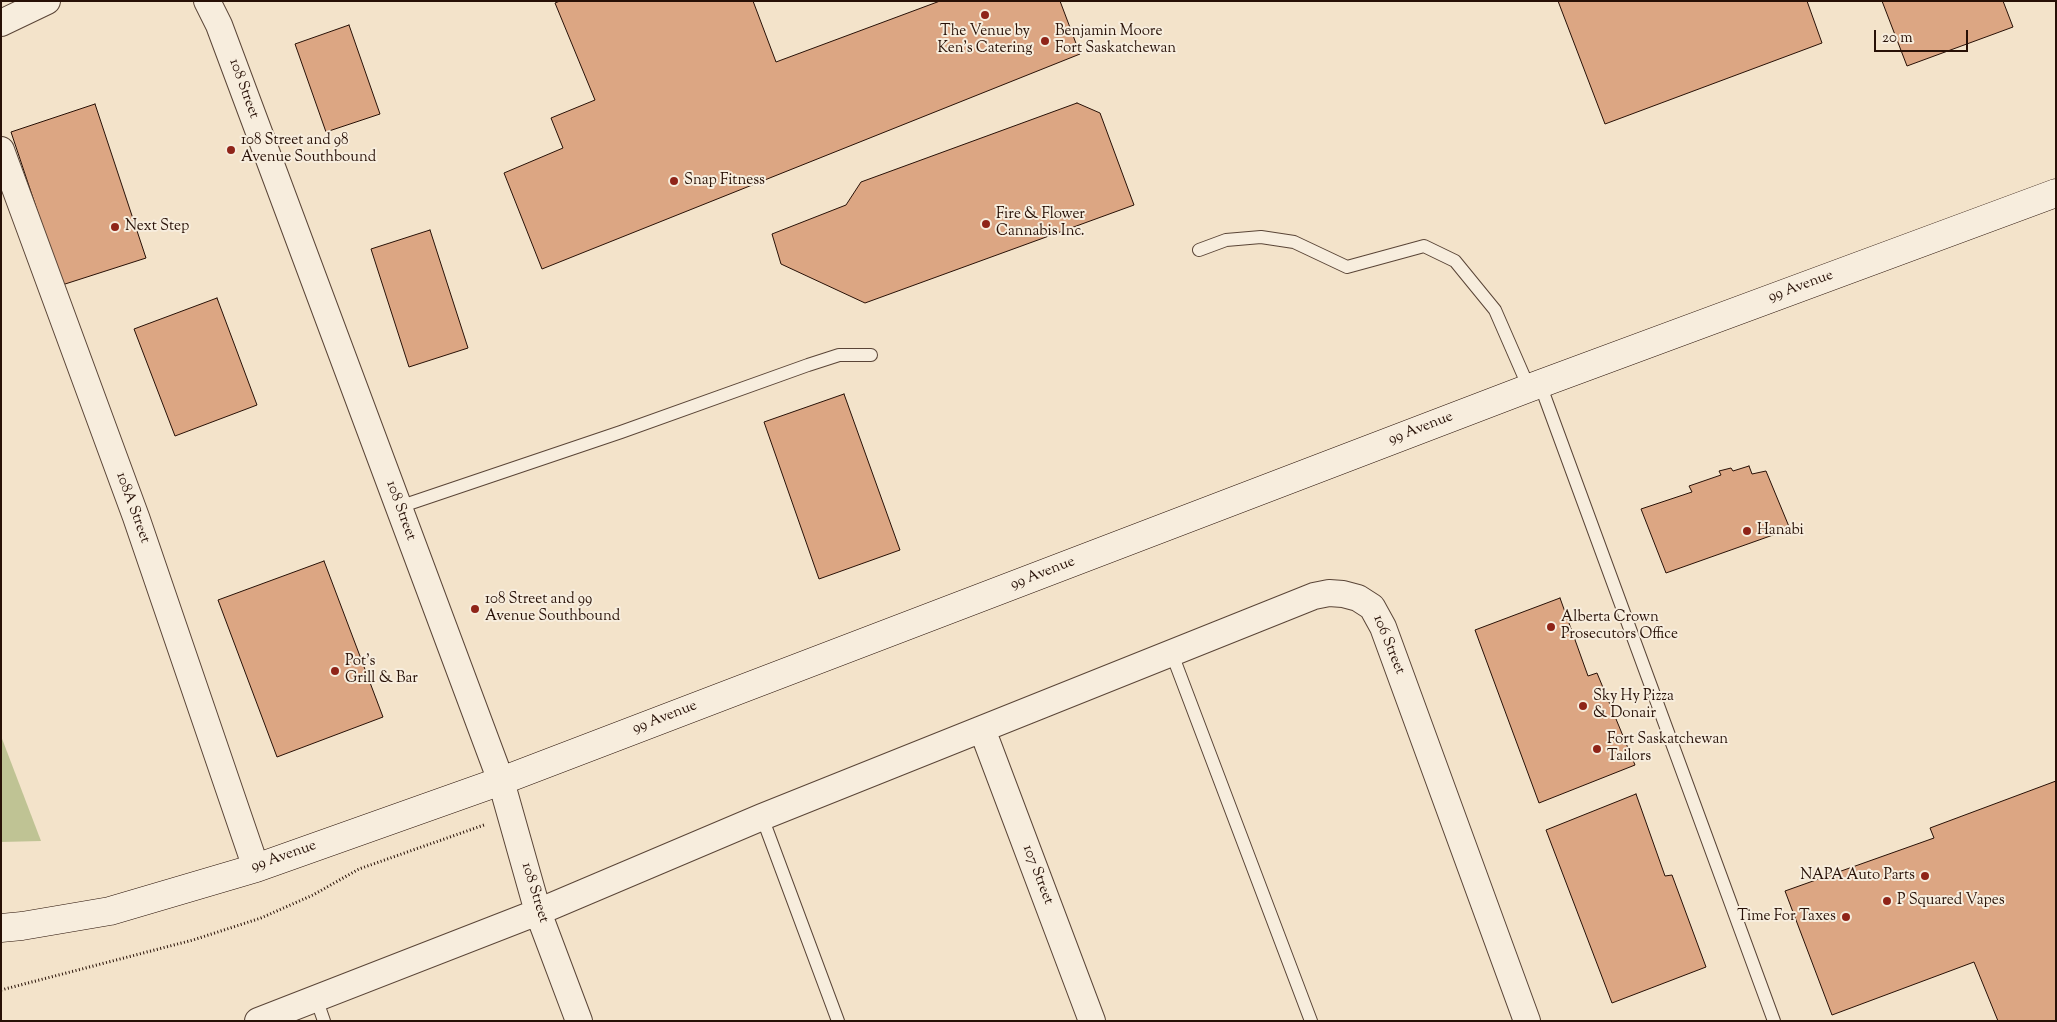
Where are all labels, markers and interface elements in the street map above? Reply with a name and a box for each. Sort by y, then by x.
marker: The Venue by Ken’s Catering [979,9,991,21]
scale bar [1877,20,1971,52]
place label: The Venue by Ken’s Catering [938,23,1032,58]
place label: Benjamin Moore Fort Saskatchewan [1055,23,1176,58]
text: 20 m [1882,28,1913,49]
marker: Benjamin Moore Fort Saskatchewan [1039,35,1051,47]
street label: 108 Street [224,57,262,121]
place label: 108 Street and 98 Avenue Southbound [241,132,376,167]
marker: 108 Street and 98 Avenue Southbound [225,144,237,156]
place label: Snap Fitness [684,172,765,190]
marker: Snap Fitness [668,175,680,187]
place label: Fire & Flower Cannabis Inc. [996,206,1085,241]
place label: Next Step [125,218,189,236]
marker: Fire & Flower Cannabis Inc. [980,218,992,230]
marker: Next Step [109,221,121,233]
street label: 99 Avenue [1766,267,1836,307]
street label: 99 Avenue [1386,408,1456,450]
street label: 108A Street [111,470,153,546]
street label: 108 Street [381,479,419,543]
place label: Hanabi [1757,522,1804,540]
marker: Hanabi [1741,525,1753,537]
street label: 99 Avenue [1008,553,1078,595]
place label: 108 Street and 99 Avenue Southbound [485,591,620,626]
marker: 108 Street and 99 Avenue Southbound [469,603,481,615]
place label: Alberta Crown Prosecutors Office [1561,609,1678,644]
street label: 106 Street [1368,613,1408,677]
marker: Alberta Crown Prosecutors Office [1545,621,1557,633]
place label: Pot's Grill & Bar [345,653,418,688]
marker: Pot's Grill & Bar [329,665,341,677]
place label: Sky Hy Pizza & Donair [1593,688,1674,723]
street label: 99 Avenue [630,697,700,739]
marker: Sky Hy Pizza & Donair [1577,700,1589,712]
place label: Fort Saskatchewan Tailors [1607,731,1728,766]
marker: Fort Saskatchewan Tailors [1591,743,1603,755]
street label: 99 Avenue [249,837,319,877]
street label: 107 Street [1017,843,1057,907]
street label: 108 Street [516,861,552,925]
place label: NAPA Auto Parts [1800,867,1915,885]
marker: NAPA Auto Parts [1919,870,1931,882]
place label: P Squared Vapes [1897,892,2005,910]
marker: P Squared Vapes [1881,895,1893,907]
place label: Time For Taxes [1737,908,1836,926]
marker: Time For Taxes [1840,911,1852,923]

